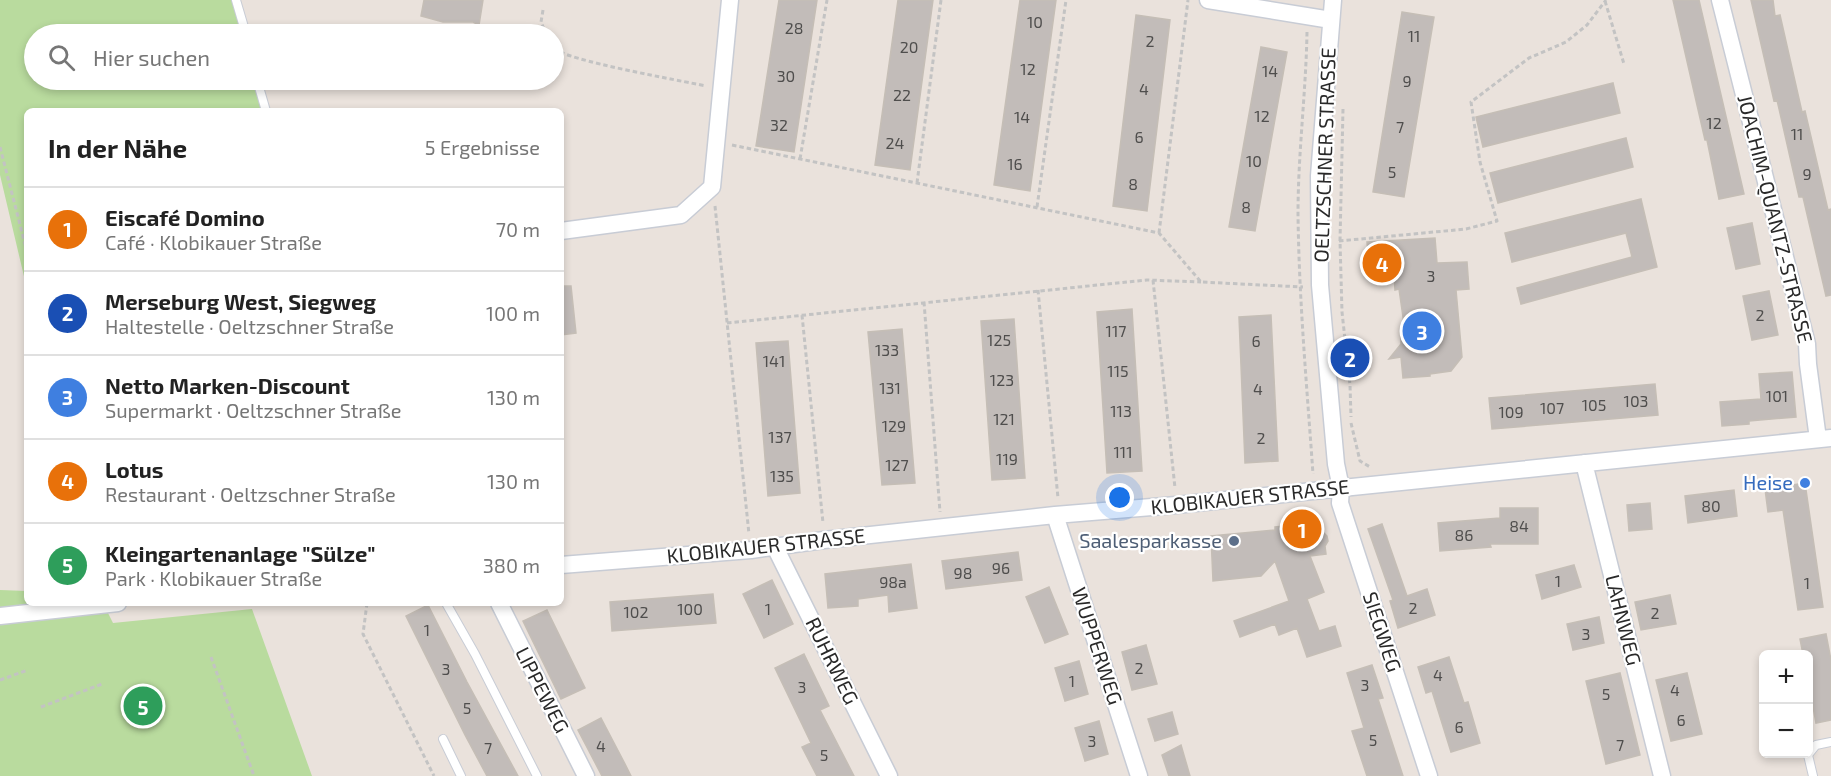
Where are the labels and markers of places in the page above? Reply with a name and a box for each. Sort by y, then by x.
pin: 4 [1362,240,1402,286]
pin: 3 [1402,308,1442,354]
pin: 2 [1330,336,1370,380]
place label: Heise [1743,470,1793,494]
marker: Heise [1798,476,1812,490]
pin: 1 [1282,506,1322,552]
place label: Saalesparkasse [1079,528,1222,552]
marker: Saalesparkasse [1227,534,1241,548]
pin: 5 [124,684,162,728]

